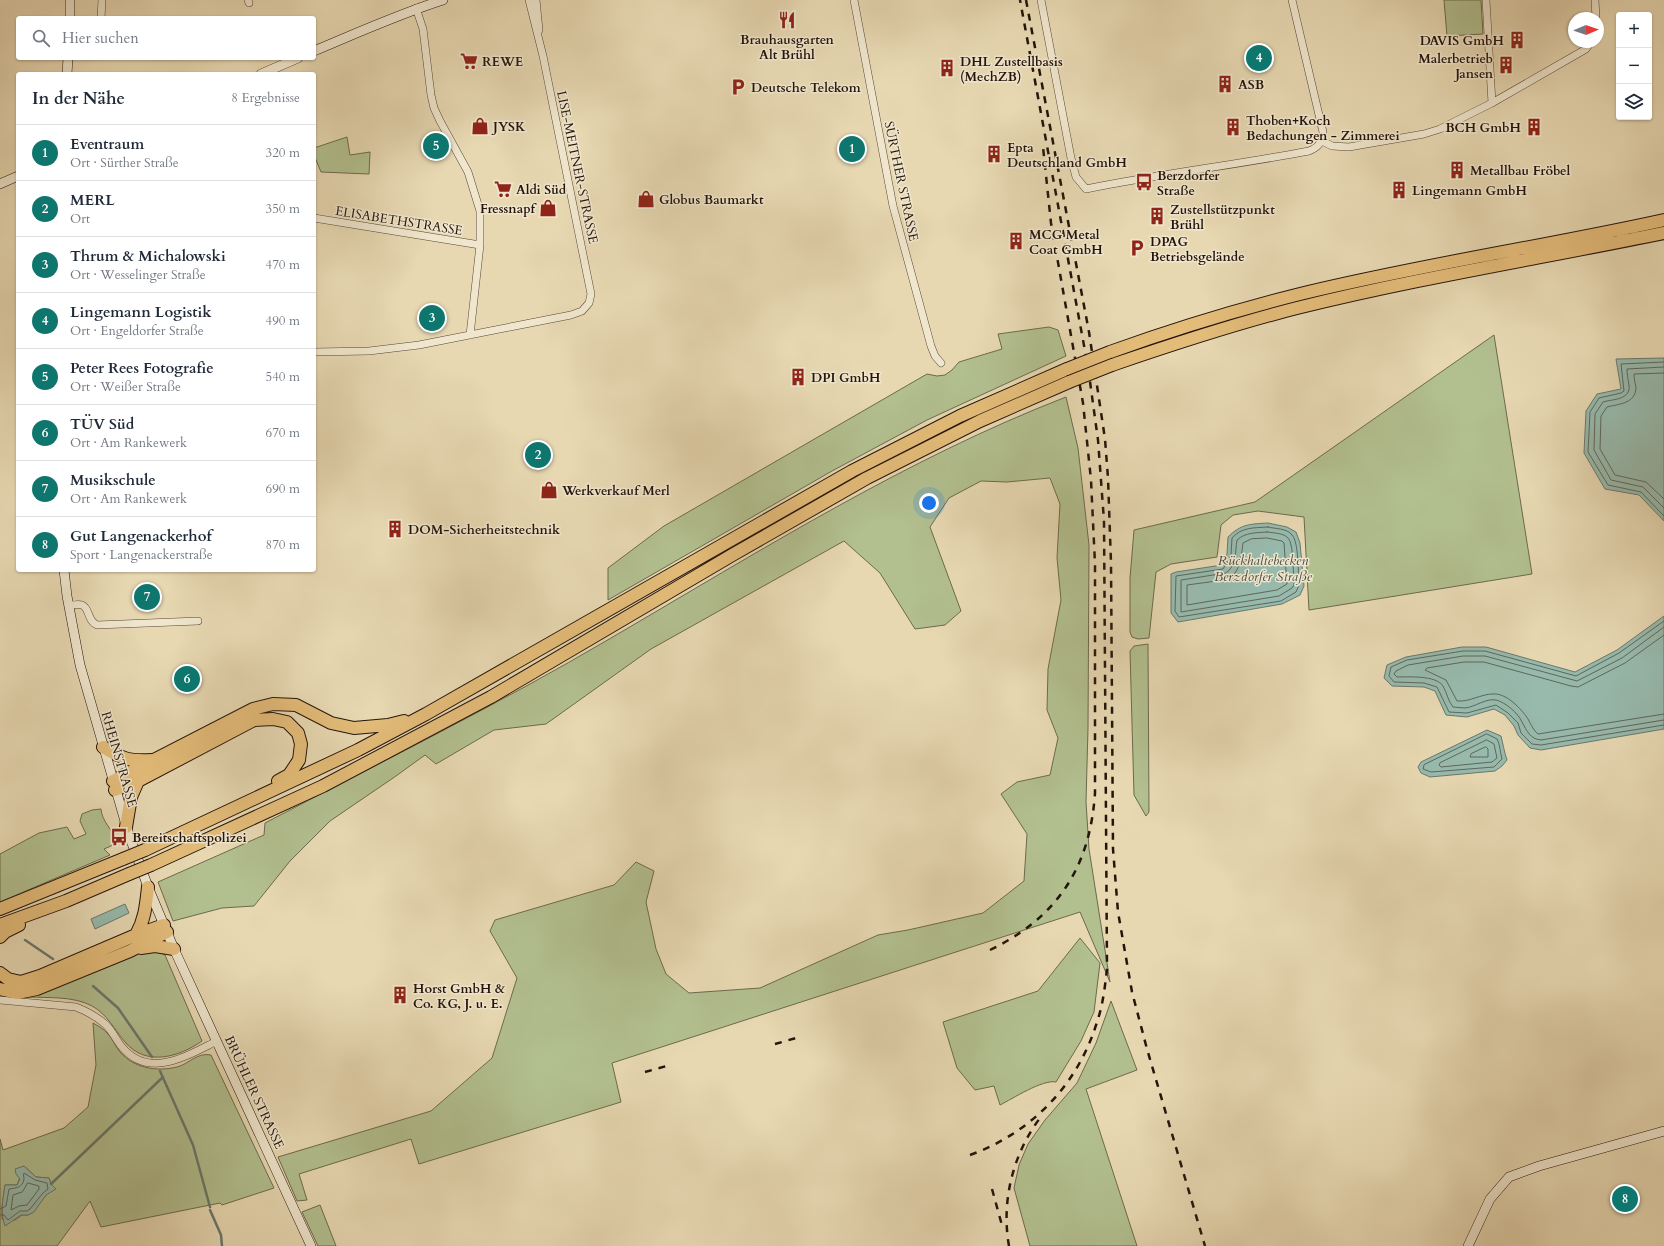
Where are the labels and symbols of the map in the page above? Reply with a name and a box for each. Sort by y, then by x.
restaurant icon: Brauhausgarten Alt Brühl [777,10,797,30]
north arrow [1568,12,1604,48]
building icon: DAVIS GmbH [1507,30,1527,50]
place label: Brauhausgarten Alt Brühl [740,31,835,64]
place label: DAVIS GmbH [1420,32,1505,50]
pin: 4 [1246,43,1272,73]
place label: Malerbetrieb Jansen [1418,50,1494,83]
supermarket icon: REWE [459,51,479,71]
place label: REWE [482,53,523,71]
place label: DHL Zustellbasis (MechZB) [960,53,1063,86]
building icon: Malerbetrieb Jansen [1496,55,1516,75]
building icon: DHL Zustellbasis (MechZB) [937,58,957,78]
building icon: ASB [1215,74,1235,94]
place label: ASB [1238,76,1264,94]
parking icon: Deutsche Telekom [728,77,748,97]
place label: Deutsche Telekom [751,79,861,97]
street label: LISE-MEITNER-STRASSE [552,89,602,245]
place label: Thoben+Koch Bedachungen - Zimmerei [1246,112,1400,145]
shop icon: JYSK [470,116,490,136]
building icon: Thoben+Koch Bedachungen - Zimmerei [1223,117,1243,137]
building icon: BCH GmbH [1524,117,1544,137]
place label: JYSK [491,118,526,136]
street label: SÜRTHER STRASSE [879,119,923,243]
place label: BCH GmbH [1445,119,1522,137]
pin: 5 [423,131,449,161]
pin: 1 [839,134,865,164]
place label: Epta Deutschland GmbH [1007,139,1127,172]
building icon: Epta Deutschland GmbH [984,144,1004,164]
building icon: Metallbau Fröbel [1447,160,1467,180]
place label: Metallbau Fröbel [1470,162,1570,180]
place label: Berzdorfer Straße [1157,167,1220,200]
bus stop icon: Berzdorfer Straße [1134,172,1154,192]
supermarket icon: Aldi Süd [493,179,513,199]
building icon: Lingemann GmbH [1389,180,1409,200]
place label: Aldi Süd [516,181,567,199]
place label: Lingemann GmbH [1412,182,1528,200]
shop icon: Globus Baumarkt [636,189,656,209]
place label: Globus Baumarkt [659,191,764,209]
shop icon: Fressnapf [538,198,558,218]
place label: Fressnapf [480,200,538,218]
place label: Zustellstützpunkt Brühl [1170,201,1275,234]
street label: ELISABETHSTRASSE [334,202,464,240]
building icon: Zustellstützpunkt Brühl [1147,206,1167,226]
place label: MCG Metal Coat GmbH [1029,226,1103,259]
building icon: MCG Metal Coat GmbH [1006,231,1026,251]
place label: DPAG Betriebsgelände [1150,233,1245,266]
parking icon: DPAG Betriebsgelände [1127,238,1147,258]
pin: 3 [419,303,445,333]
building icon: DPI GmbH [788,367,808,387]
place label: DPI GmbH [811,369,881,387]
pin: 2 [525,440,551,470]
shop icon: Werkverkauf Merl [539,480,559,500]
place label: Werkverkauf Merl [561,482,670,500]
your location [919,493,939,513]
building icon: DOM-Sicherheitstechnik [385,519,405,539]
place label: DOM-Sicherheitstechnik [408,521,561,539]
water label: Rückhaltebecken Berzdorfer Straße [1214,551,1313,586]
pin: 7 [134,582,160,612]
pin: 6 [174,664,200,694]
street label: RHEINSTRASSE [97,709,141,809]
bus stop icon: Bereitschaftspolizei [109,827,129,847]
place label: Bereitschaftspolizei [132,829,247,847]
place label: Horst GmbH & Co. KG, J. u. E. [413,980,505,1013]
building icon: Horst GmbH & Co. KG, J. u. E. [390,985,410,1005]
street label: BRÜHLER STRASSE [220,1033,288,1152]
pin: 8 [1612,1184,1638,1214]

